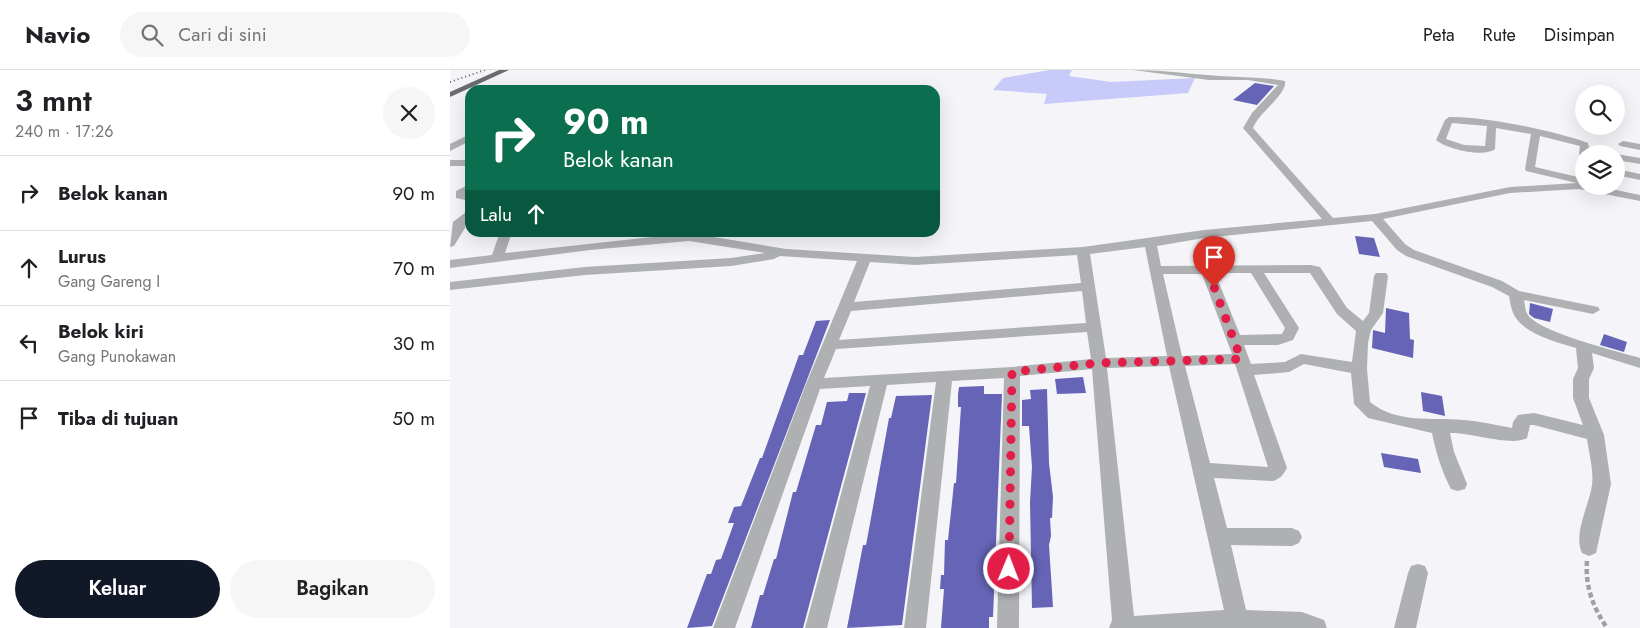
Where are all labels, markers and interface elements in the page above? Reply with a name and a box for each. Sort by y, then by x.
search box [120,12,470,57]
text: Navio [25,17,90,52]
icon: search [138,21,166,49]
text: Cari di sini [178,21,267,48]
text: Peta [1423,22,1455,48]
text: Rute [1483,22,1516,48]
text: Disimpan [1544,22,1615,48]
text: 3 mnt [15,79,92,122]
map controls [1575,85,1625,195]
button: search [1575,85,1625,135]
button: close [383,87,435,139]
text: 90 m [563,97,649,147]
icon: right [480,105,545,170]
text: 240 m · 17:26 [15,120,113,143]
text: Belok kanan [563,143,674,175]
button: layers [1575,145,1625,195]
icon: right [15,179,43,207]
text: Belok kanan [58,180,168,207]
text: 90 m [392,180,435,207]
icon: ahead [522,200,550,228]
text: Lalu [480,201,512,228]
pin [1193,236,1235,287]
text: Lurus [58,243,106,270]
icon: arrive [1200,243,1228,271]
icon: ahead [15,254,43,282]
text: 70 m [393,255,435,282]
text: Gang Gareng I [58,270,160,293]
text: Belok kiri [58,318,144,345]
icon: left [15,329,43,357]
text: 30 m [393,330,435,357]
text: Gang Punokawan [58,345,176,368]
icon: arrive [15,404,43,432]
text: Tiba di tujuan [58,405,178,432]
text: 50 m [392,405,435,432]
position arrow [982,542,1034,594]
button: Keluar [15,560,220,618]
button: Bagikan [230,560,435,618]

